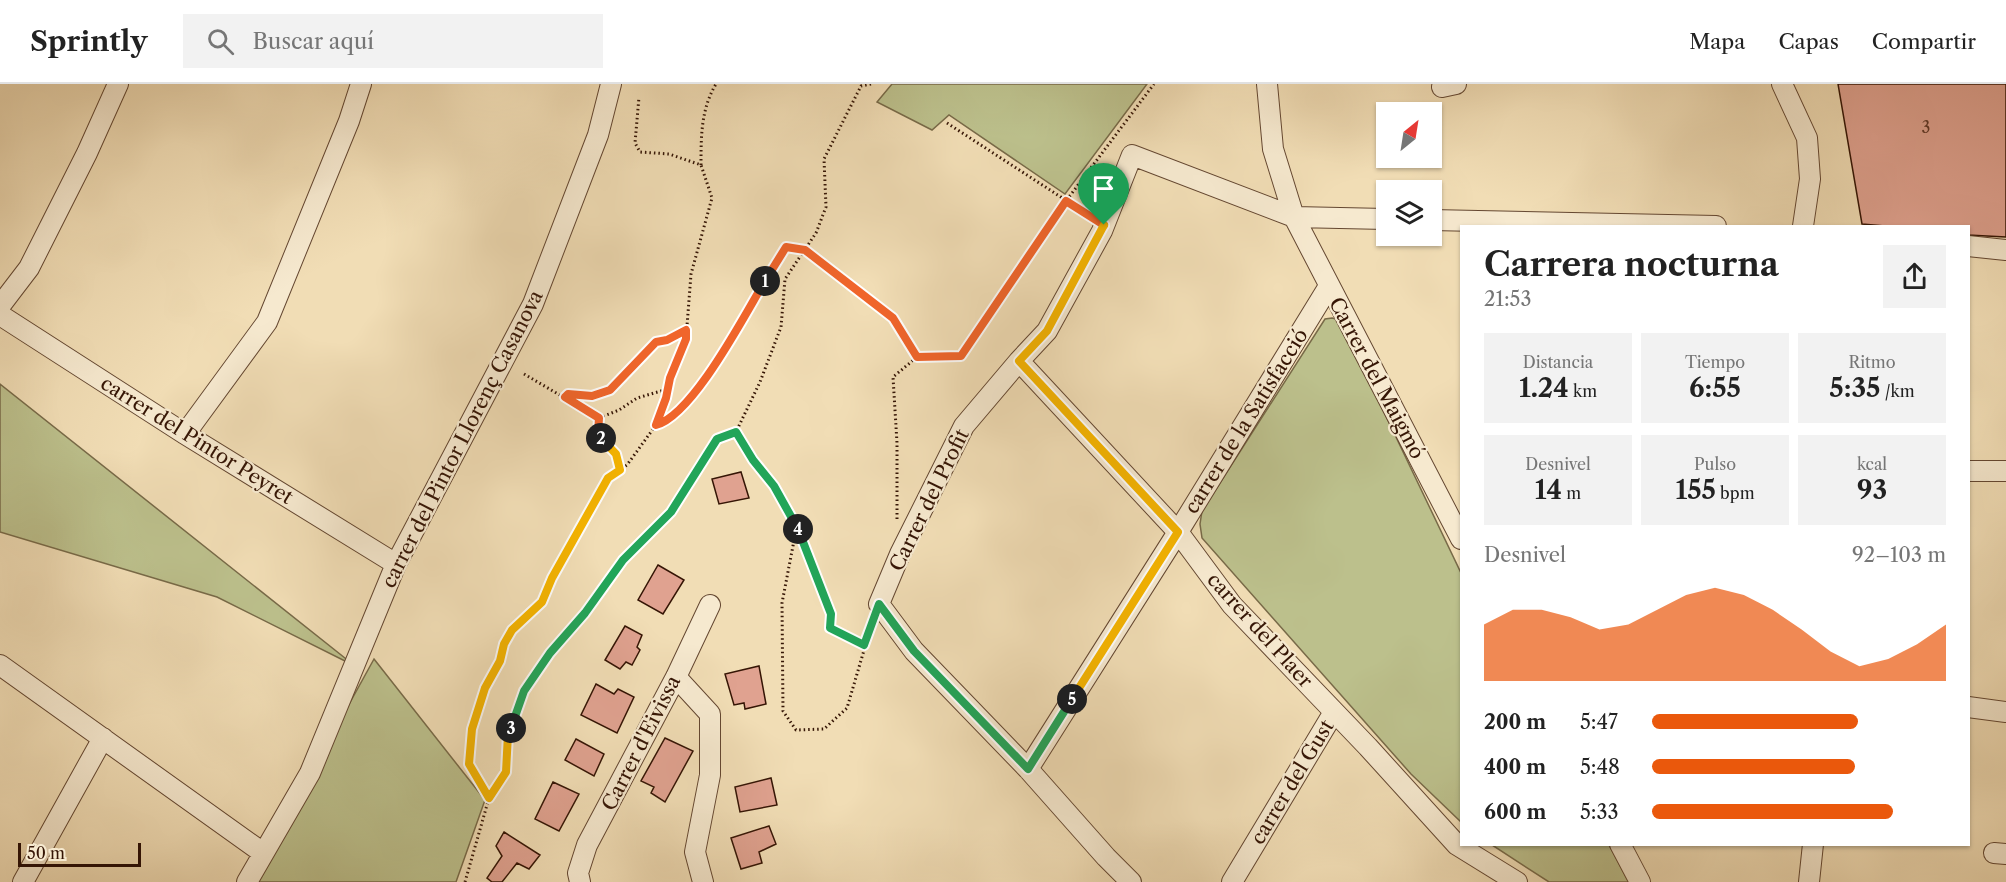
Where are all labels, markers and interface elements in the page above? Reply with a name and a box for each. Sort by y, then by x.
search box [183,14,603,68]
text: Sprintly [30,24,147,58]
icon: search [204,25,237,58]
text: Buscar aquí [252,28,374,55]
text: Mapa [1689,29,1745,54]
text: Capas [1778,29,1839,54]
text: Compartir [1872,29,1976,54]
north arrow [1376,102,1442,168]
map controls [1376,102,1442,246]
house number: 3 [1922,117,1930,137]
pin [1078,163,1129,225]
icon: arrive [1087,172,1120,205]
button: layers [1376,180,1442,246]
text: Carrera nocturna [1484,244,1779,285]
button: share [1883,245,1946,308]
pin: 1 [750,266,780,296]
text: 1 [761,271,769,291]
street label: carrer del Pintor Llorenç Casanova [376,286,548,592]
text: 21:53 [1484,287,1531,311]
street label: Carrer del Maigmó [1324,293,1430,463]
street label: carrer de la Satisfacció [1179,324,1313,518]
text: Distancia [1523,352,1593,372]
text: Tiempo [1685,352,1745,372]
text: Ritmo [1849,352,1895,372]
street label: carrer del Pintor Peyret [96,371,298,509]
text: 1.24 [1519,372,1569,404]
text: 6:55 [1689,372,1741,404]
text: 5:35 [1829,372,1880,404]
text: km [1569,381,1597,401]
text: /km [1880,381,1915,401]
pin: 2 [586,423,616,453]
street label: Carrer del Profit [884,425,974,575]
text: 2 [596,428,606,448]
text: Desnivel [1525,454,1591,474]
text: Pulso [1694,454,1736,474]
text: kcal [1857,454,1887,474]
text: 14 [1535,474,1562,506]
text: 155 [1675,474,1716,506]
text: 93 [1857,474,1887,506]
text: m [1562,483,1581,503]
text: bpm [1716,483,1755,503]
pin: 4 [783,514,813,544]
text: 4 [793,519,803,539]
text: Desnivel [1484,543,1566,567]
text: 92–103 m [1852,543,1946,567]
street label: carrer del Plaer [1202,568,1318,693]
street label: Carrer d'Eivissa [597,671,686,814]
pin: 5 [1057,684,1087,714]
text: 5 [1068,689,1076,709]
text: 200 m [1484,710,1546,734]
text: 5:47 [1580,710,1618,734]
pin: 3 [496,713,526,743]
street label: carrer del Gust [1245,715,1339,849]
text: 3 [506,718,516,738]
text: 400 m [1484,755,1546,779]
text: 5:48 [1580,755,1620,779]
text: 600 m [1484,800,1546,824]
text: 5:33 [1580,800,1619,824]
scale bar [18,840,141,868]
text: 50 m [27,843,65,863]

